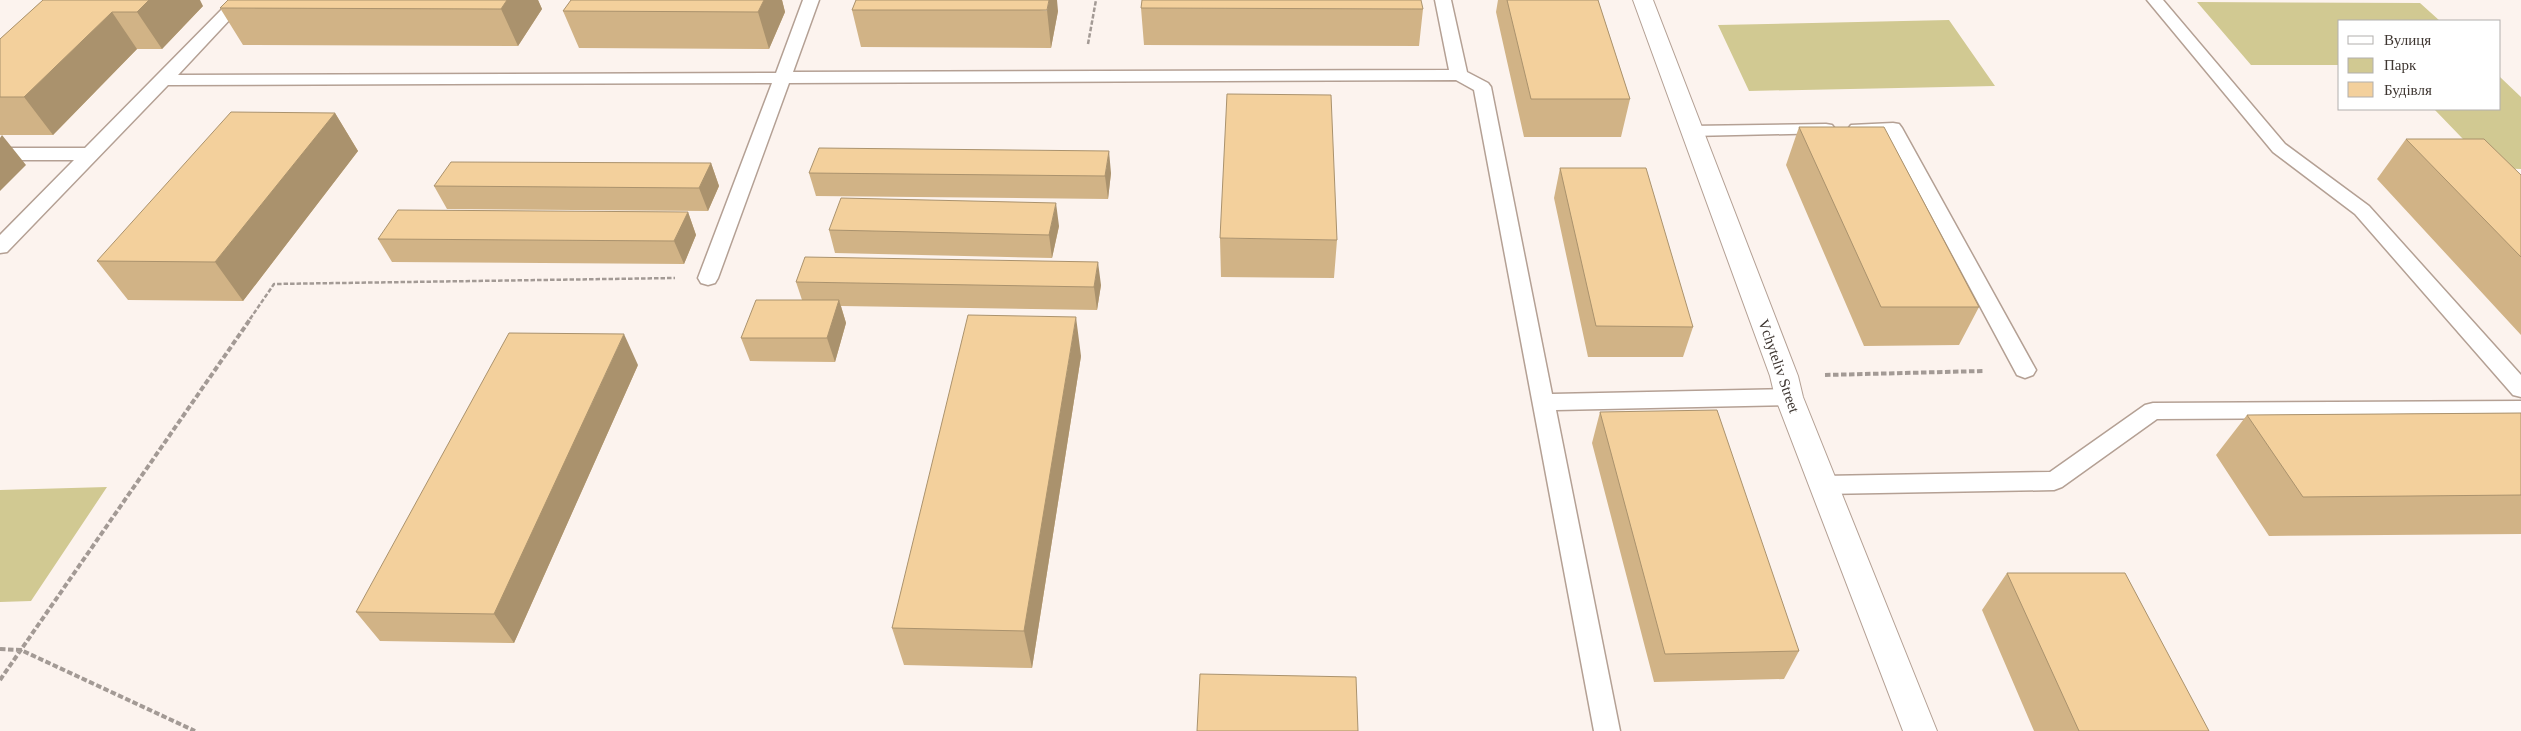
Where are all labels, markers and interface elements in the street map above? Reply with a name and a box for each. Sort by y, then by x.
legend [2338,20,2501,110]
text: Вулиця [2384,32,2431,48]
text: Парк [2384,57,2417,73]
text: Будівля [2384,82,2432,98]
street label: Vchyteliv Street [1756,317,1803,416]

